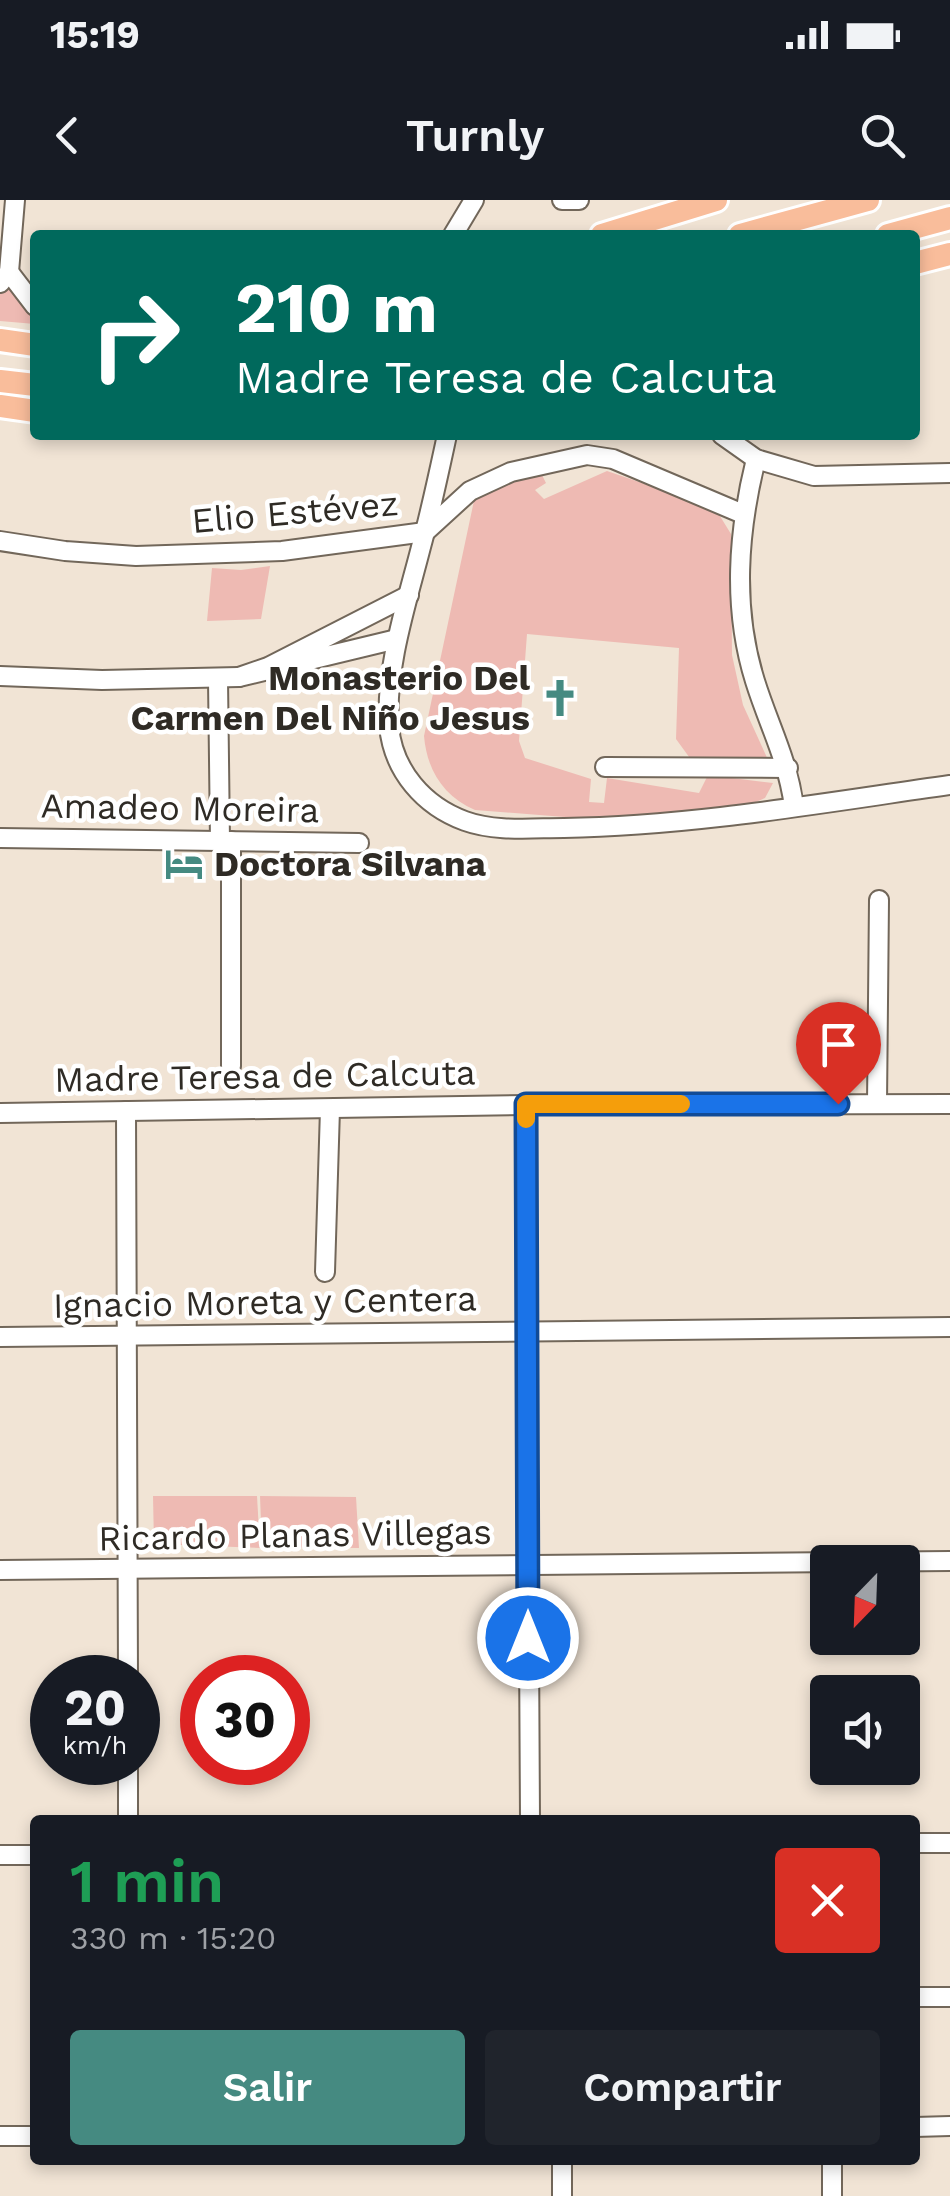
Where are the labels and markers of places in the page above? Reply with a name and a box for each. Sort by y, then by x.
place label: Monasterio Del Carmen Del Niño Jesus [131,657,531,739]
church icon: Monasterio Del Carmen Del Niño Jesus [539,677,581,719]
hotel icon: Doctora Silvana [163,843,205,885]
place label: Doctora Silvana [214,843,487,885]
pin [796,1002,881,1105]

